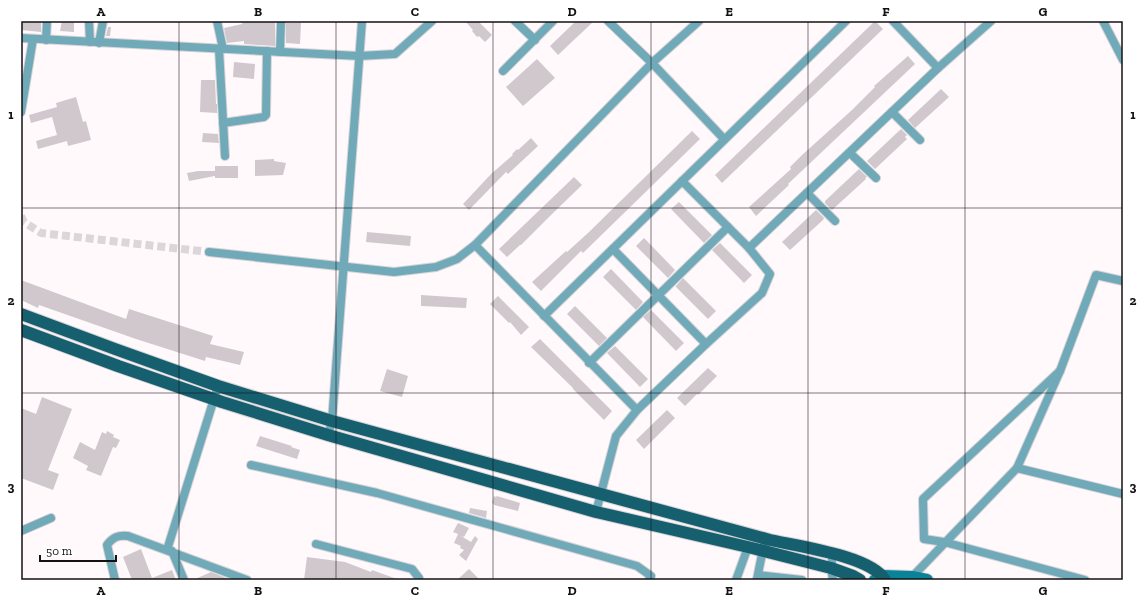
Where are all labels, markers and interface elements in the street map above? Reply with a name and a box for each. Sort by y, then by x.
text: A [97,4,106,19]
text: B [254,4,262,19]
text: C [411,4,419,19]
text: D [567,4,577,19]
text: E [725,4,733,19]
text: F [882,4,890,19]
text: G [1039,4,1048,19]
text: 1 [8,107,14,122]
text: 1 [1130,107,1136,122]
text: 2 [8,293,15,308]
text: 2 [1130,293,1137,308]
text: 3 [8,479,15,494]
text: 3 [1130,479,1137,494]
scale bar [40,537,116,563]
text: 50 m [46,544,73,558]
text: A [97,583,106,598]
text: B [254,583,262,598]
text: C [411,583,419,598]
text: D [567,583,577,598]
text: E [725,583,733,598]
text: F [882,583,890,598]
text: G [1039,583,1048,598]

